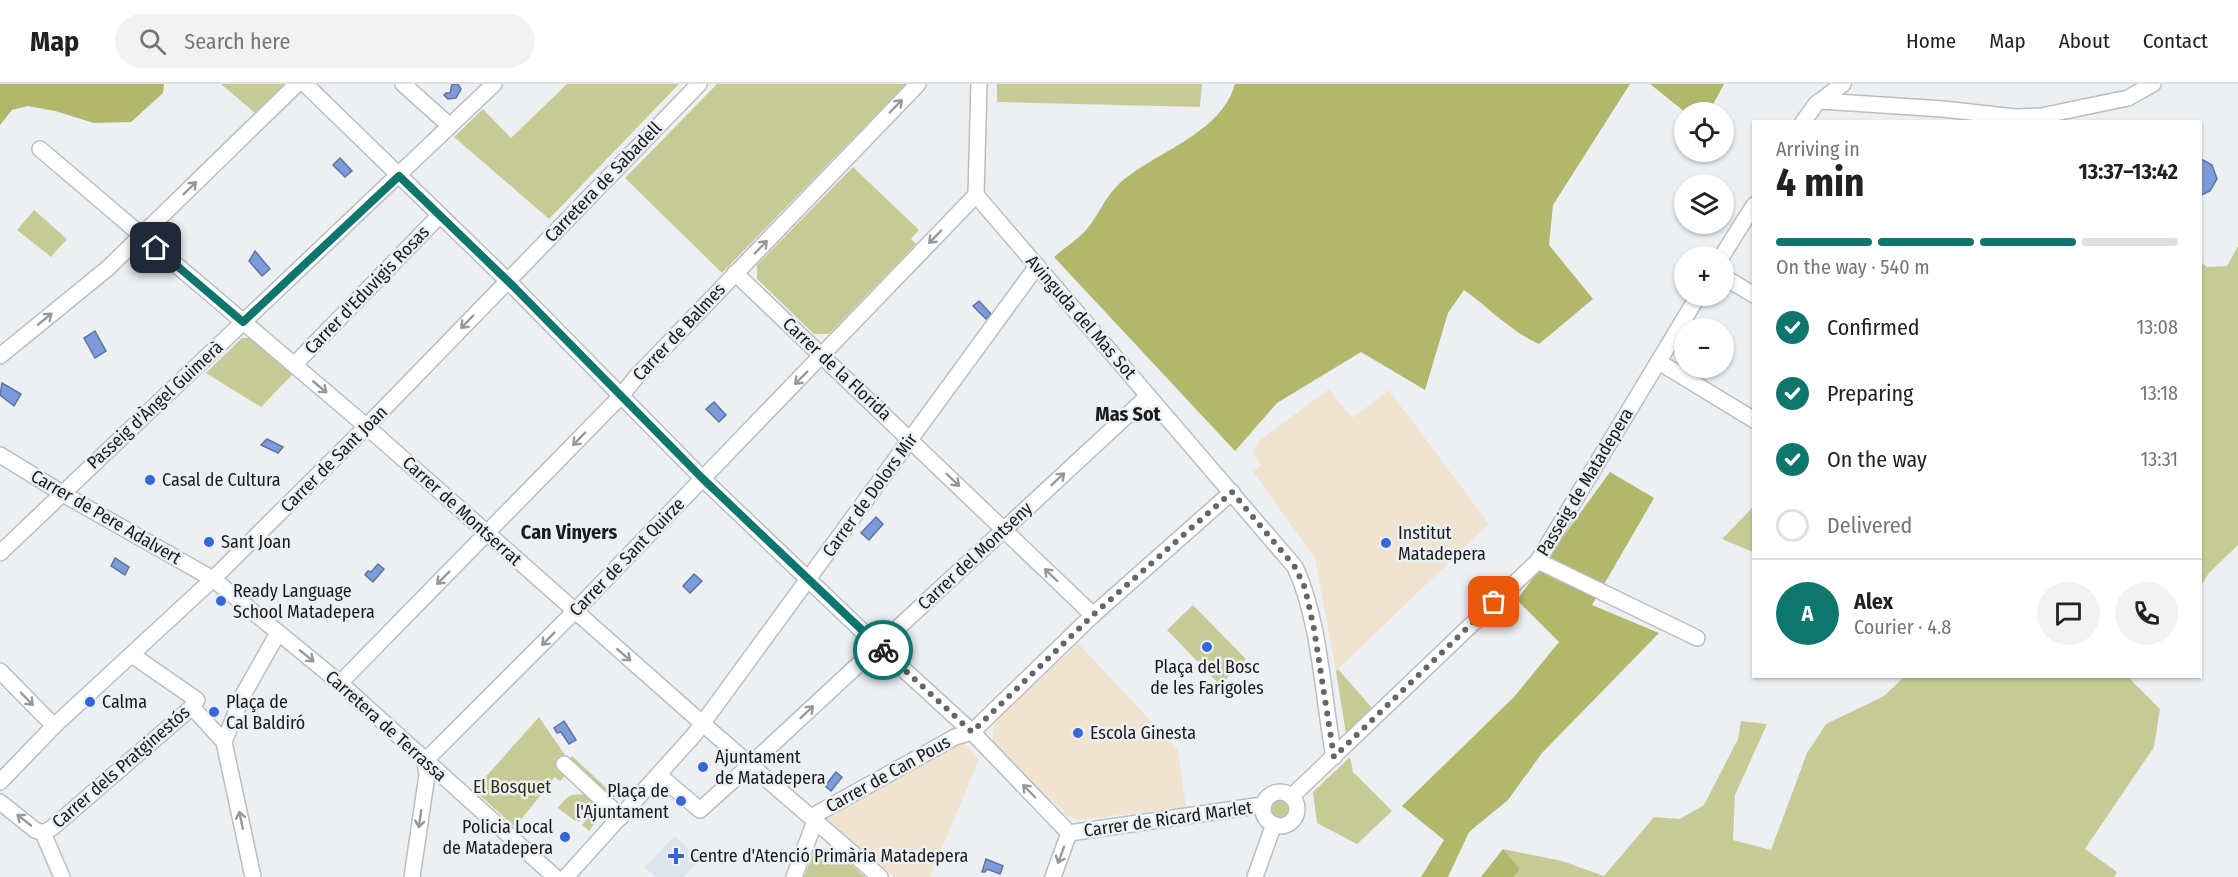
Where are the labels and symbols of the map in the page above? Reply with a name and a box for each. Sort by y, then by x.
one-way arrow [889,99,903,114]
street label: Carretera de Sabadell [540,117,666,247]
one-way arrow [182,181,197,195]
street label: Carrer d'Eduvigis Rosas [300,221,434,359]
pin [130,222,181,273]
one-way arrow [928,230,943,245]
one-way arrow [753,239,768,254]
street label: Avinguda del Mas Sot [1021,250,1141,384]
street label: Carrer de Balmes [628,278,730,385]
one-way arrow [37,312,53,325]
street label: Carrer de la Florida [778,313,896,425]
one-way arrow [459,315,474,330]
street label: Passeig d'Àngel Guimerà [82,335,228,474]
one-way arrow [793,371,808,386]
one-way arrow [312,381,328,394]
street label: Carrer de Sant Joan [276,401,392,517]
district label: Mas Sot [1095,402,1162,426]
street label: Passeig de Matadepera [1532,404,1638,560]
street label: Carrer de Dolors Mir [818,428,923,561]
one-way arrow [572,431,587,446]
street label: Carrer de Montserrat [398,452,526,570]
street label: Carrer de Pere Adalvert [27,465,185,569]
place label: Casal de Cultura [162,469,281,491]
one-way arrow [1050,472,1065,486]
marker: Casal de Cultura [143,473,157,487]
one-way arrow [945,473,960,487]
street label: Carrer de Sant Quirze [565,493,689,621]
street label: Carrer del Montseny [913,497,1037,615]
district label: Can Vinyers [521,520,617,544]
place label: Institut Matadepera [1398,522,1486,565]
place label: Sant Joan [221,531,291,553]
marker: Sant Joan [202,535,216,549]
marker: Institut Matadepera [1379,536,1393,550]
one-way arrow [1043,567,1058,582]
one-way arrow [436,571,451,586]
pin [1468,576,1519,627]
place label: Ready Language School Matadepera [233,580,375,623]
marker: Ready Language School Matadepera [214,594,228,608]
courier [853,620,913,680]
one-way arrow [540,631,555,646]
marker: Plaça del Bosc de les Farigoles [1200,640,1214,654]
one-way arrow [616,648,631,662]
one-way arrow [299,650,315,663]
place label: Plaça del Bosc de les Farigoles [1150,656,1264,699]
street label: Carretera de Terrassa [321,666,451,786]
one-way arrow [20,691,34,706]
place label: Calma [102,691,147,713]
place label: Plaça de Cal Baldiró [226,691,305,734]
marker: Calma [83,695,97,709]
street label: Carrer dels Pratginestós [48,701,195,833]
marker: Plaça de Cal Baldiró [207,705,221,719]
one-way arrow [800,705,815,719]
place label: Escola Ginesta [1090,722,1196,744]
marker: Escola Ginesta [1071,726,1085,740]
street label: Carrer de Can Pous [822,731,954,817]
place label: Ajuntament de Matadepera [715,746,826,789]
marker: Ajuntament de Matadepera [696,760,710,774]
park label: El Bosquet [473,776,551,798]
place label: Plaça de l'Ajuntament [576,780,669,823]
one-way arrow [1021,783,1036,798]
marker: Plaça de l'Ajuntament [674,794,688,808]
street label: Carrer de Ricard Marlet [1082,796,1254,842]
one-way arrow [415,808,426,828]
one-way arrow [234,811,246,830]
one-way arrow [16,814,32,827]
place label: Policia Local de Matadepera [442,816,553,859]
marker: Policia Local de Matadepera [558,830,572,844]
place label: Centre d'Atenció Primària Matadepera [690,845,968,867]
one-way arrow [1055,845,1066,864]
marker: Centre d'Atenció Primària Matadepera [667,847,685,865]

